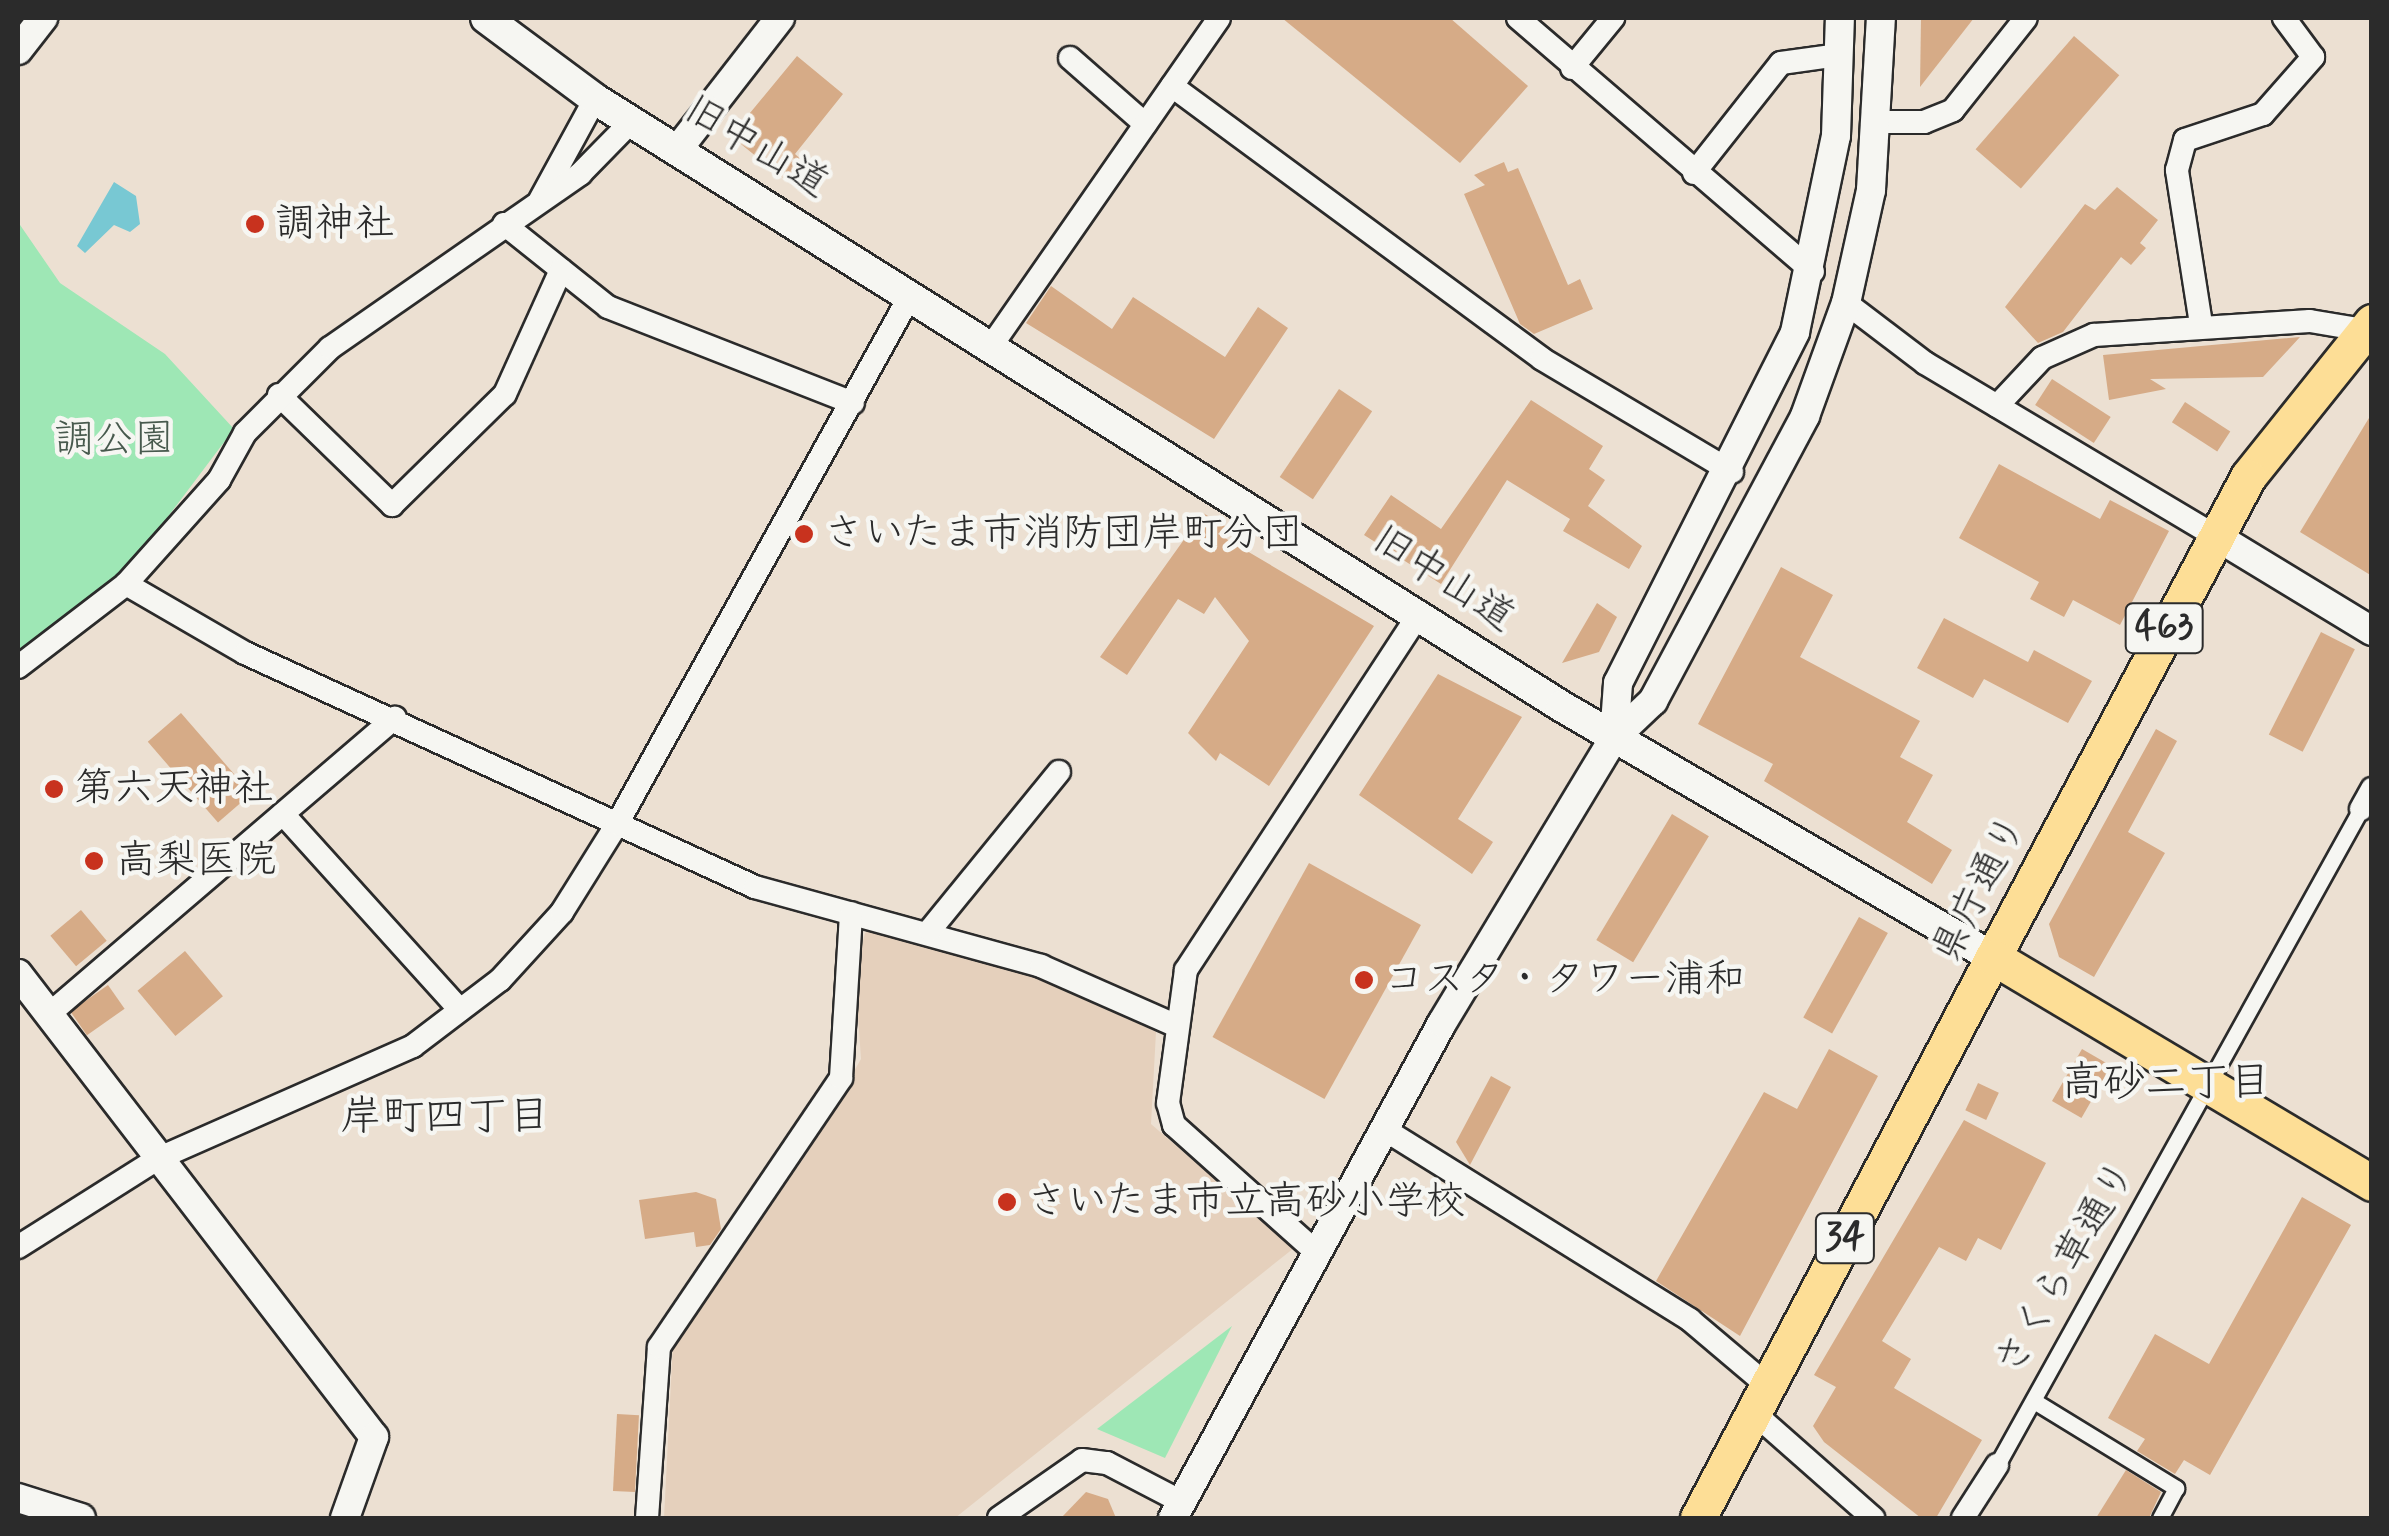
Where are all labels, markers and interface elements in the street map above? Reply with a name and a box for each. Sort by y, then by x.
street label: 旧中山道 [675,85,837,209]
place label: 調神社 [275,200,395,248]
marker: 調神社 [244,213,266,235]
park label: 調公園 [54,416,174,464]
place label: さいたま市消防団岸町分団 [824,510,1304,558]
street label: 旧中山道 [1363,515,1523,643]
marker: さいたま市消防団岸町分団 [793,523,815,545]
road number: 463 [2124,595,2204,661]
place label: 第六天神社 [74,765,274,813]
marker: 第六天神社 [43,778,65,800]
street label: 県庁通り [1922,807,2038,971]
place label: 高梨医院 [116,837,276,885]
marker: 高梨医院 [81,848,107,874]
place label: コスタ・タワー浦和 [1384,956,1744,1004]
marker: コスタ・タワー浦和 [1353,969,1375,991]
district label: 高砂二丁目 [2061,1059,2271,1109]
district label: 岸町四丁目 [340,1093,550,1143]
street label: さくら草通り [1985,1152,2147,1384]
place label: さいたま市立高砂小学校 [1027,1178,1467,1226]
marker: さいたま市立高砂小学校 [996,1191,1018,1213]
road number: 34 [1812,1205,1878,1271]

